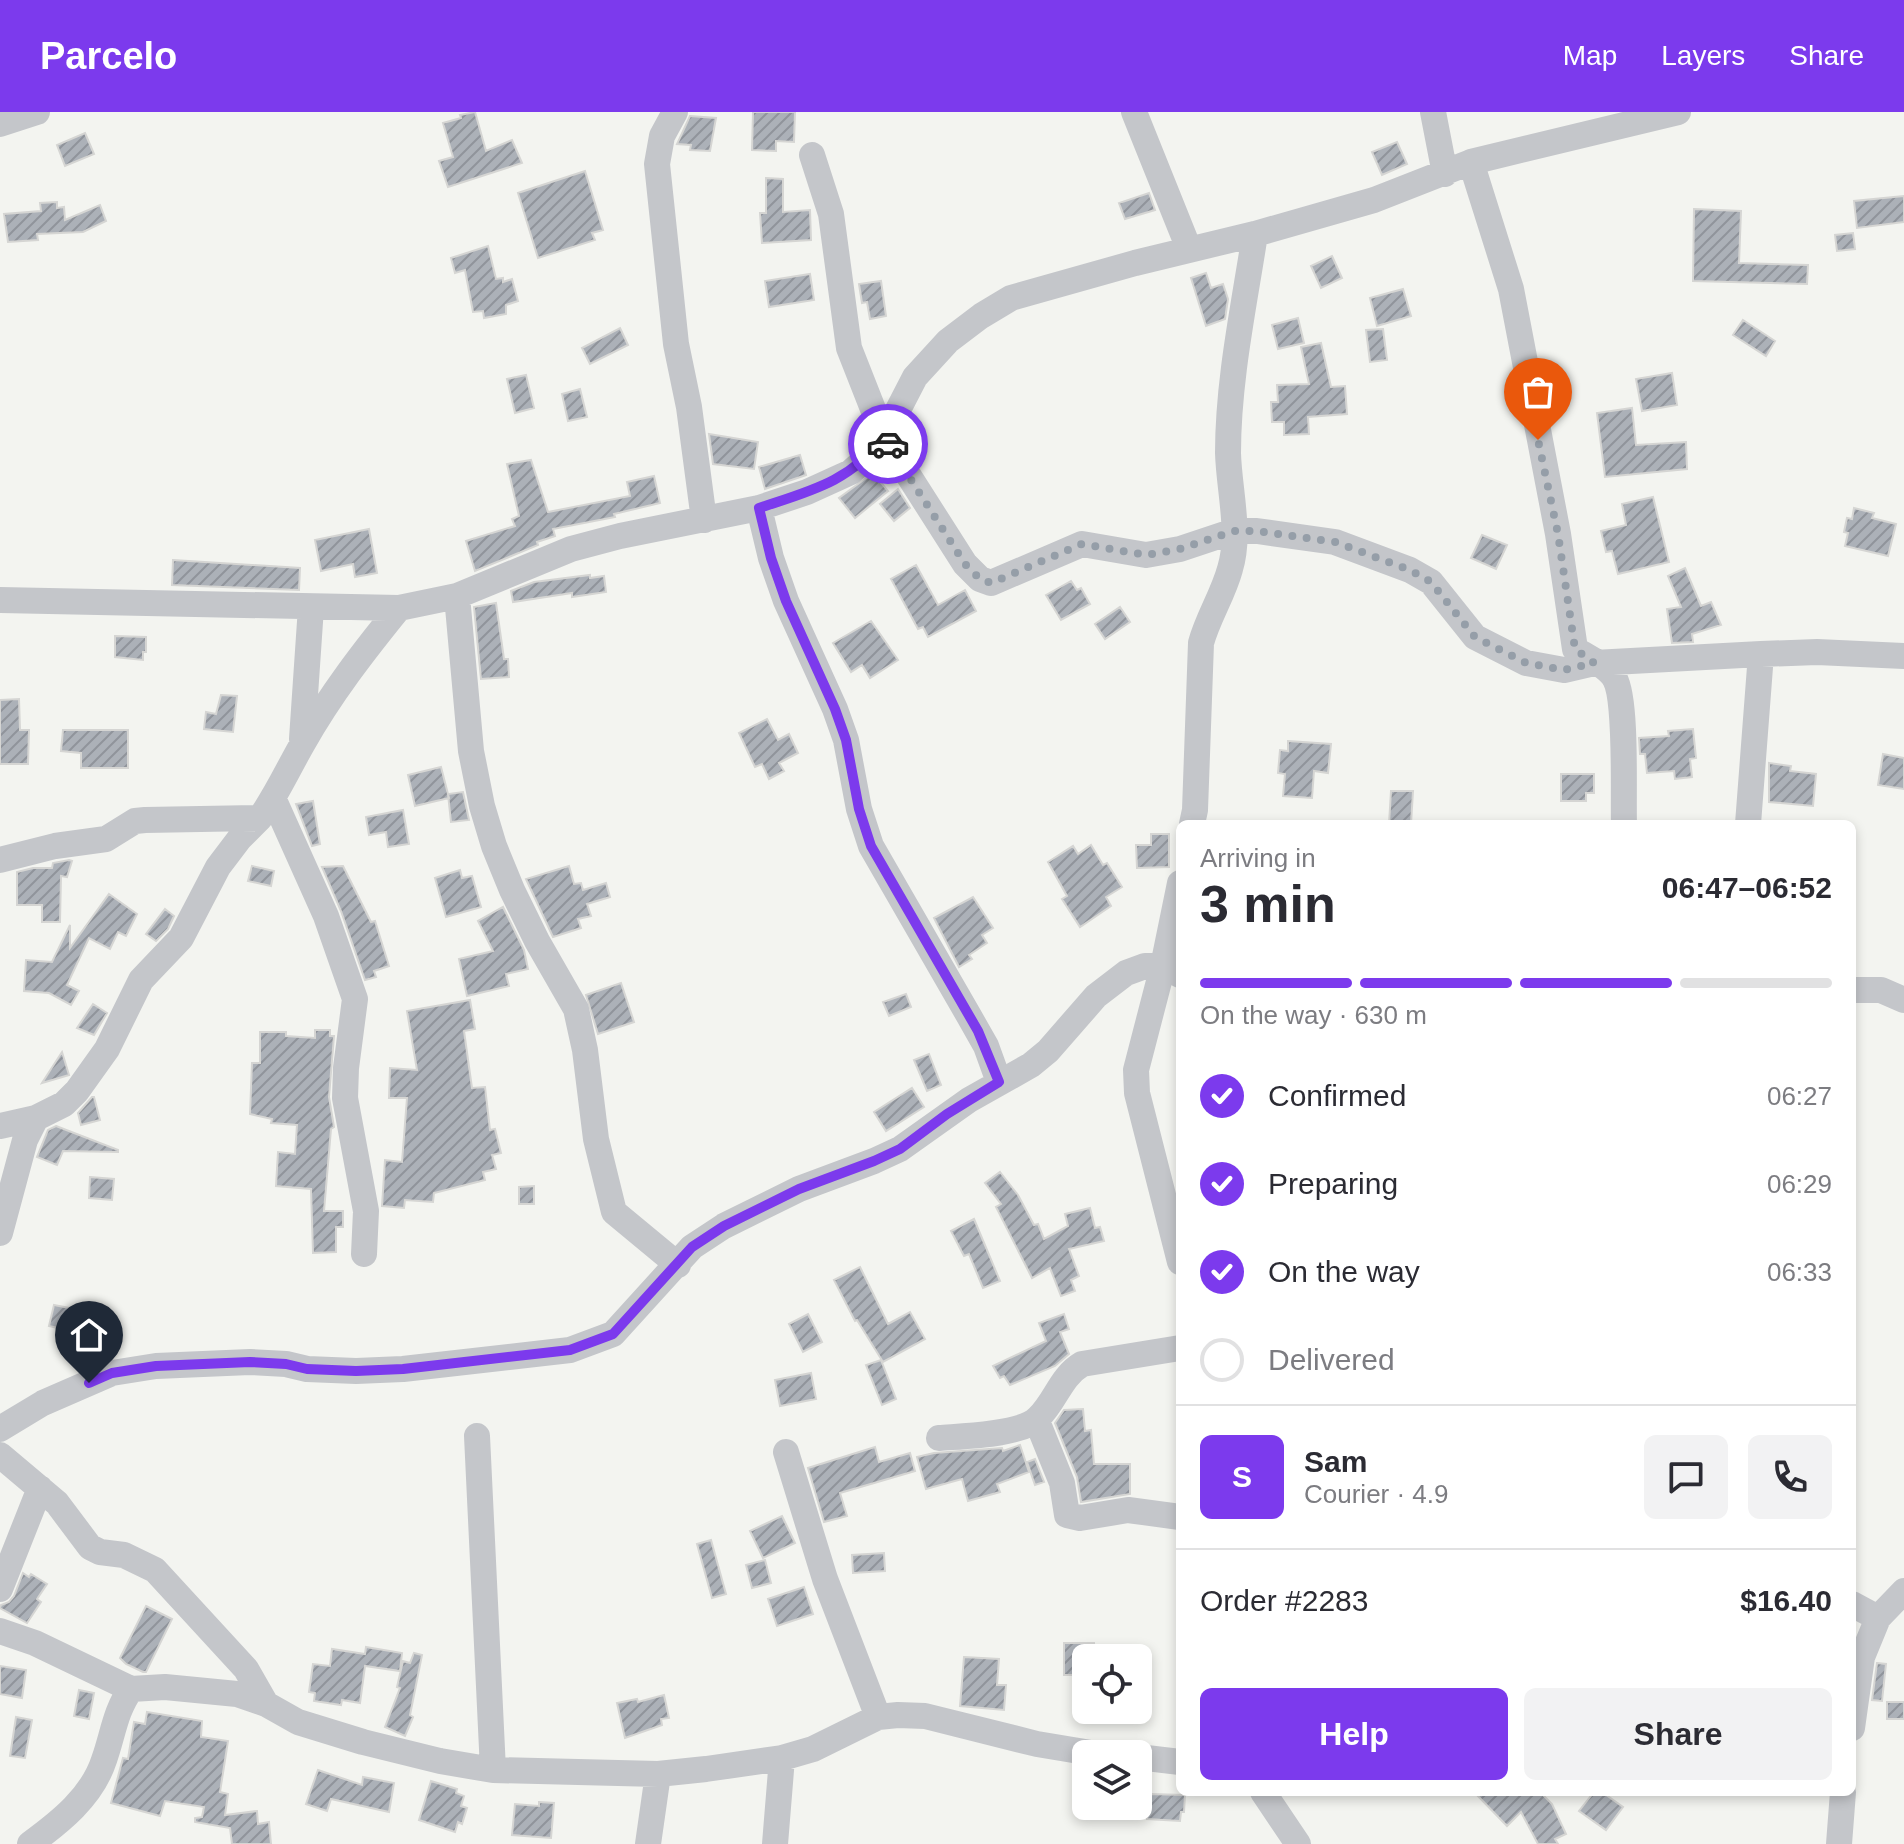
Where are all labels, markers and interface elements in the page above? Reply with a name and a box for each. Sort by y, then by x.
text: Parcelo [40,35,177,77]
text: Map [1563,40,1617,71]
text: Layers [1661,40,1745,71]
text: Share [1789,40,1864,71]
pin [1504,358,1572,440]
icon: bag [1516,370,1560,414]
courier [848,404,928,484]
icon: car [866,422,910,466]
text: Arriving in [1200,843,1316,873]
text: 06:47–06:52 [1662,871,1832,904]
text: 3 min [1200,875,1336,933]
text: On the way · 630 m [1200,1000,1427,1030]
icon: check [1200,1074,1244,1118]
text: Confirmed [1268,1079,1406,1112]
text: 06:27 [1767,1081,1832,1111]
icon: check [1200,1162,1244,1206]
text: Preparing [1268,1167,1398,1200]
text: 06:29 [1767,1169,1832,1199]
icon: check [1200,1250,1244,1294]
text: On the way [1268,1255,1420,1288]
text: 06:33 [1767,1257,1832,1287]
pin [55,1301,123,1383]
icon: home [67,1313,111,1357]
text: Delivered [1268,1343,1395,1376]
button: chat [1644,1435,1728,1519]
button: phone [1748,1435,1832,1519]
text: Sam [1304,1445,1367,1478]
text: S [1232,1460,1252,1493]
text: Courier · 4.9 [1304,1479,1449,1509]
text: Order #2283 [1200,1584,1368,1617]
text: $16.40 [1740,1584,1832,1617]
map controls [1072,1644,1152,1820]
button: locate [1072,1644,1152,1724]
button: Help [1200,1688,1508,1780]
button: Share [1524,1688,1832,1780]
button: layers [1072,1740,1152,1820]

